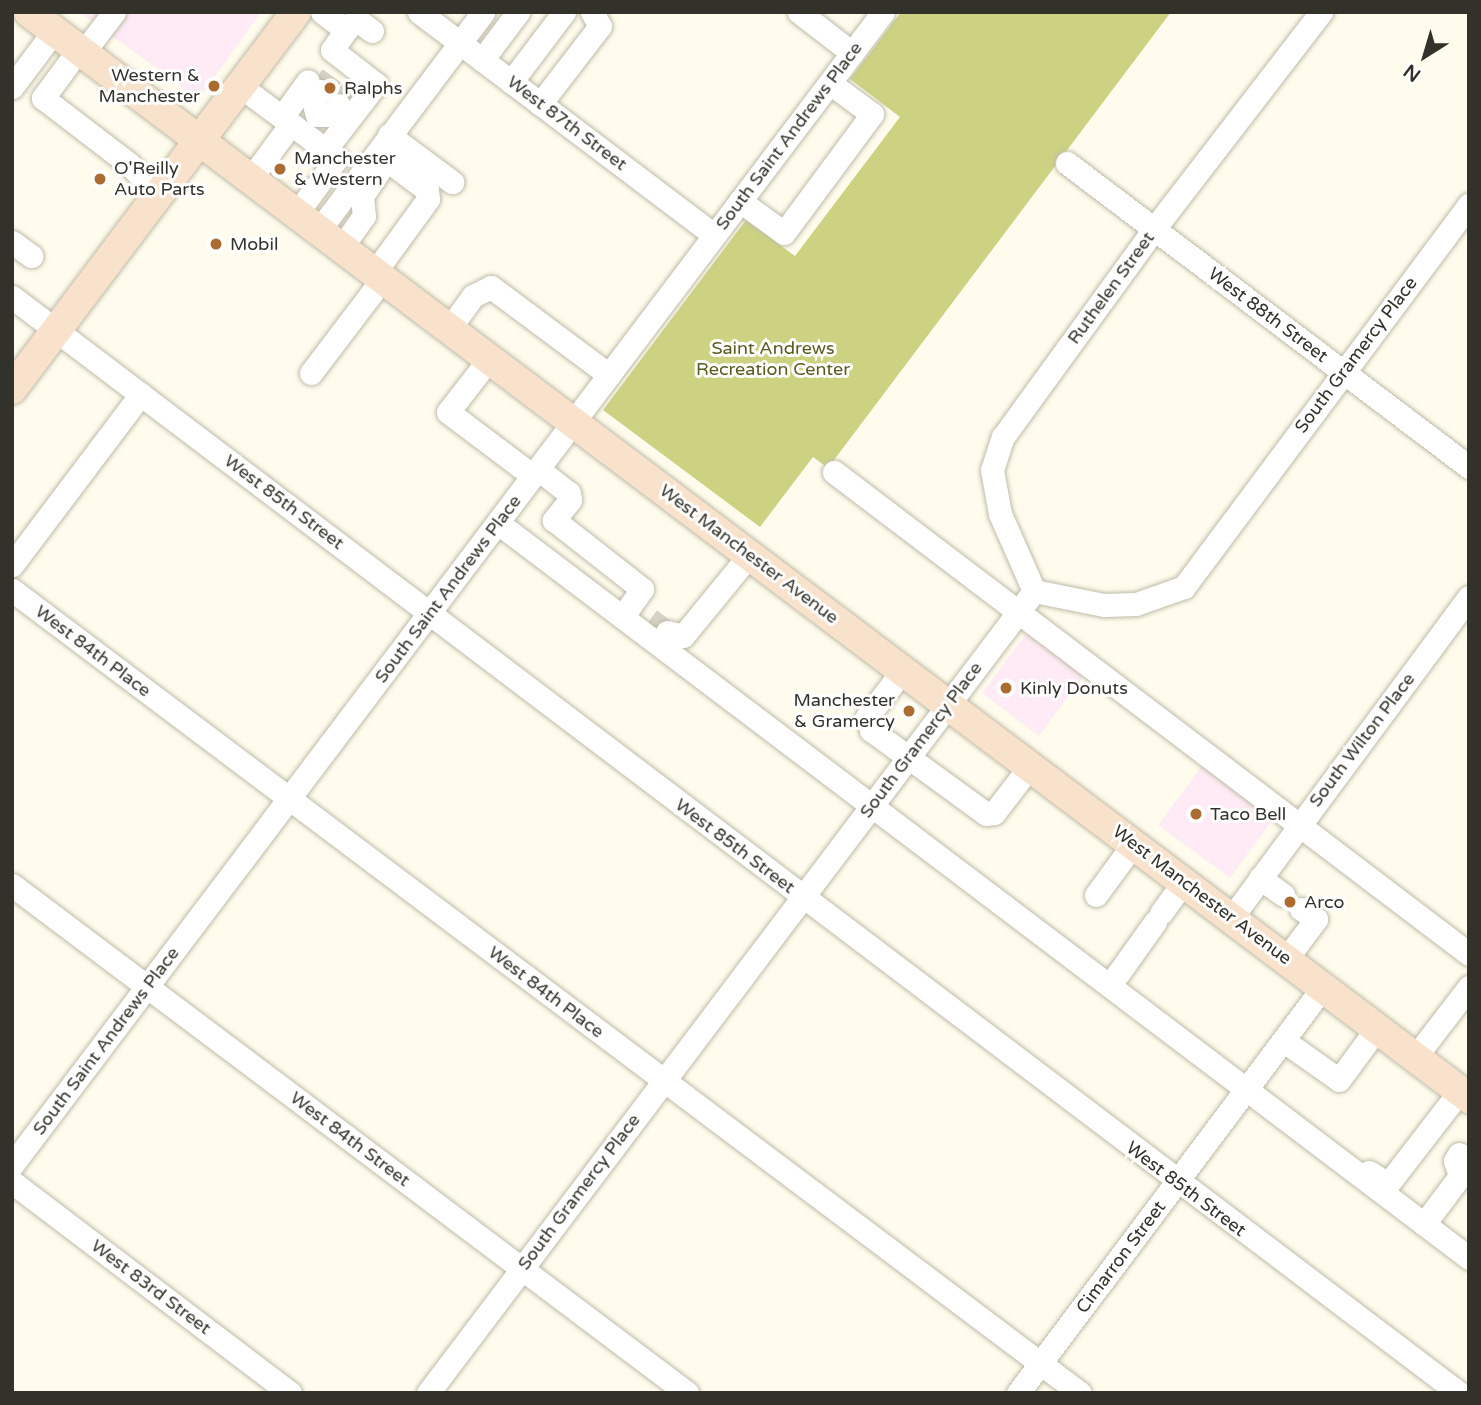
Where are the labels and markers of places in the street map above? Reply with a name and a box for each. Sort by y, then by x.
place label: Western & Manchester [98,65,200,108]
place label: Ralphs [344,77,402,99]
marker: Western & Manchester [206,78,222,94]
marker: Ralphs [322,80,338,96]
place label: Manchester & Western [294,148,396,190]
place label: O'Reilly Auto Parts [114,158,205,200]
marker: Manchester & Western [272,161,288,177]
marker: O'Reilly Auto Parts [92,171,108,187]
place label: Mobil [230,233,278,255]
marker: Mobil [208,236,224,252]
place label: Kinly Donuts [1020,677,1128,699]
marker: Kinly Donuts [998,680,1014,696]
place label: Manchester & Gramercy [793,690,895,732]
marker: Manchester & Gramercy [901,703,917,719]
place label: Taco Bell [1210,803,1286,825]
marker: Taco Bell [1188,806,1204,822]
place label: Arco [1304,891,1344,913]
marker: Arco [1282,894,1298,910]

